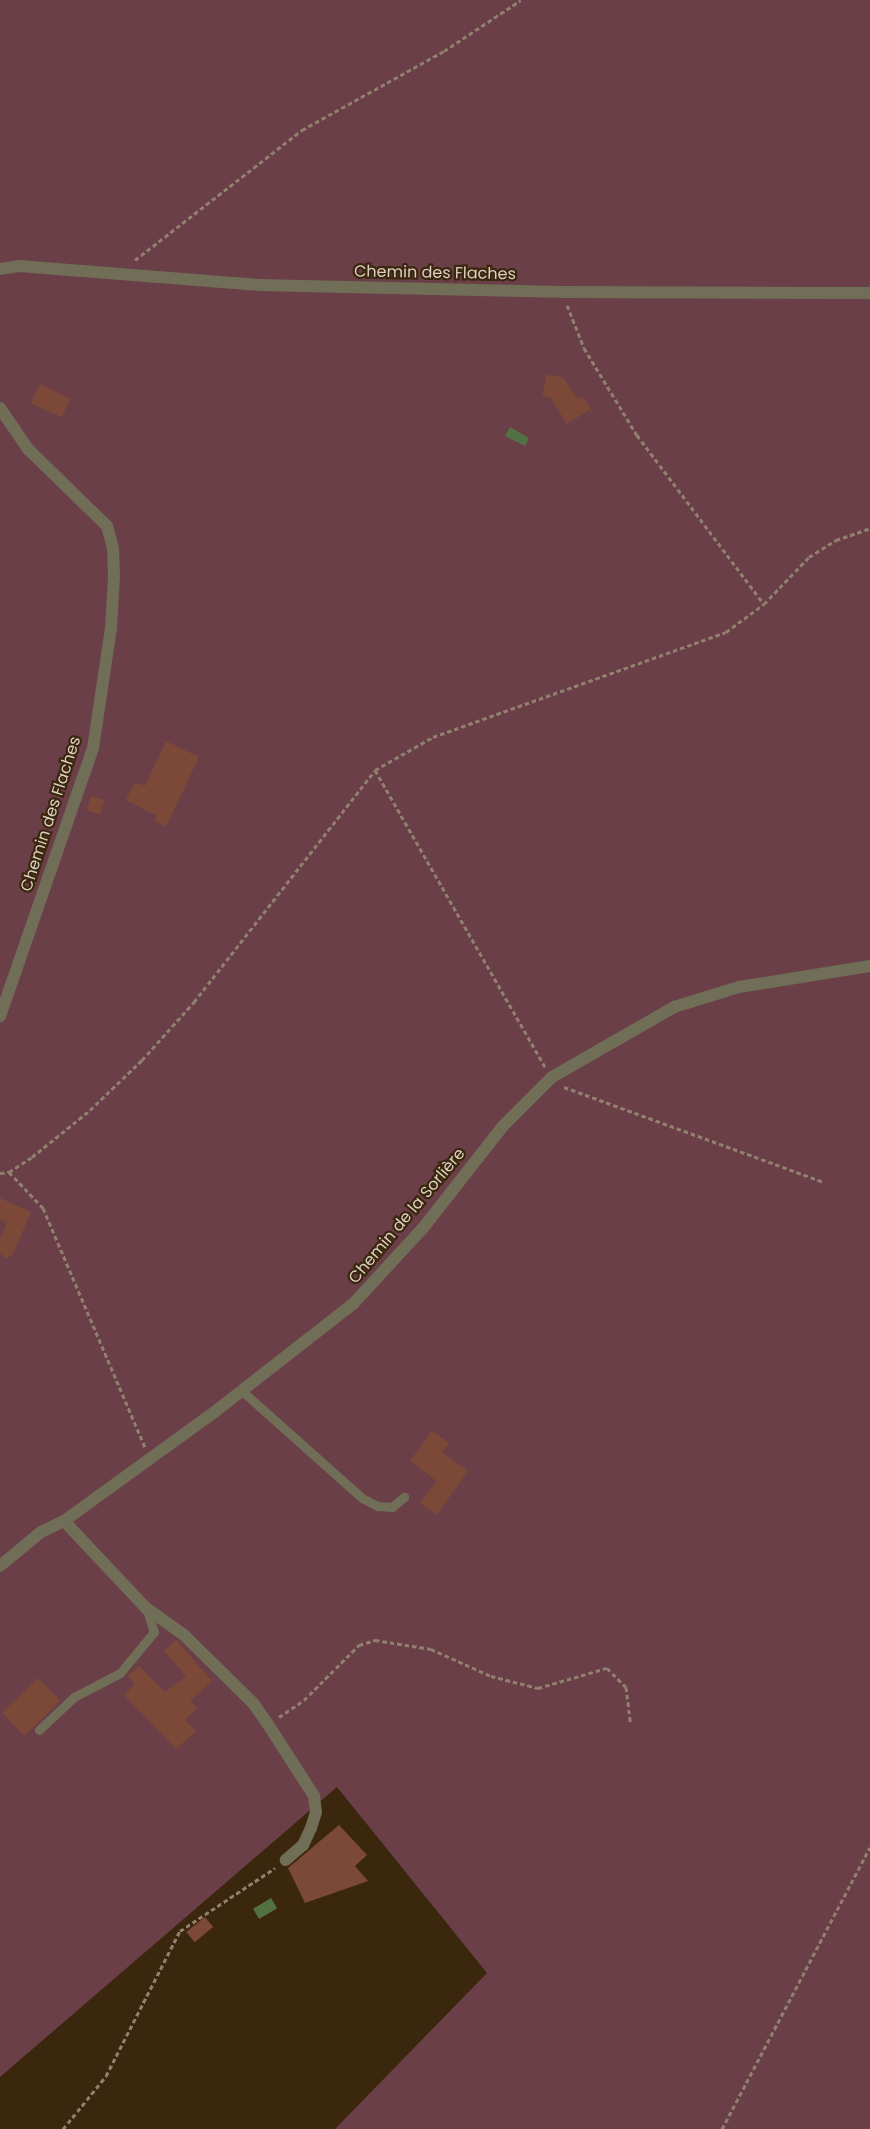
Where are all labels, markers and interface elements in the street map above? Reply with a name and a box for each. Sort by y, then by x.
street label: Chemin des Flaches [354,262,516,284]
street label: Chemin des Flaches [17,734,85,894]
street label: Chemin de la Sorlière [345,1144,469,1288]

